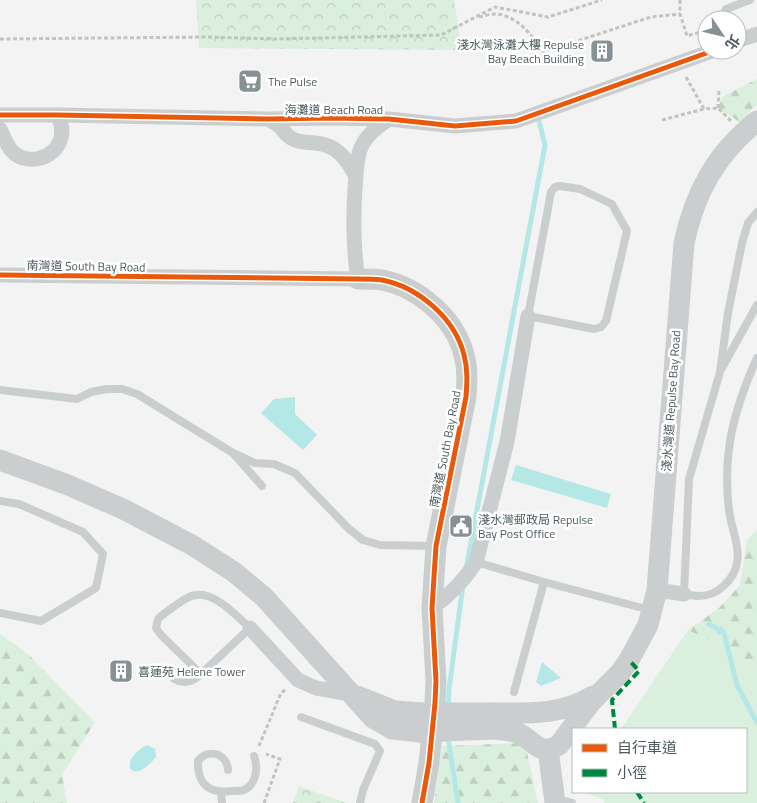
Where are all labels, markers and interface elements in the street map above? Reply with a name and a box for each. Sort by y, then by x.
north arrow [697,10,747,60]
text: 北 [720,31,746,54]
place label: 淺水灣泳灘大樓 Repulse Bay Beach Building [457,35,584,68]
building icon: 淺水灣泳灘大樓 Repulse Bay Beach Building [589,38,615,64]
supermarket icon: The Pulse [237,68,263,94]
place label: The Pulse [268,72,317,91]
street label: 海灘道 Beach Road [285,100,383,119]
street label: 南灣道 South Bay Road [26,255,146,277]
street label: 淺水灣道 Repulse Bay Road [657,330,685,472]
street label: 南灣道 South Bay Road [424,389,466,509]
place label: 淺水灣郵政局 Repulse Bay Post Office [478,510,593,543]
public building icon: 淺水灣郵政局 Repulse Bay Post Office [448,513,474,539]
building icon: 喜蓮苑 Helene Tower [108,658,134,684]
place label: 喜蓮苑 Helene Tower [138,662,246,681]
legend [572,728,747,793]
text: 自行車道 [617,736,677,759]
text: 小徑 [617,761,647,784]

